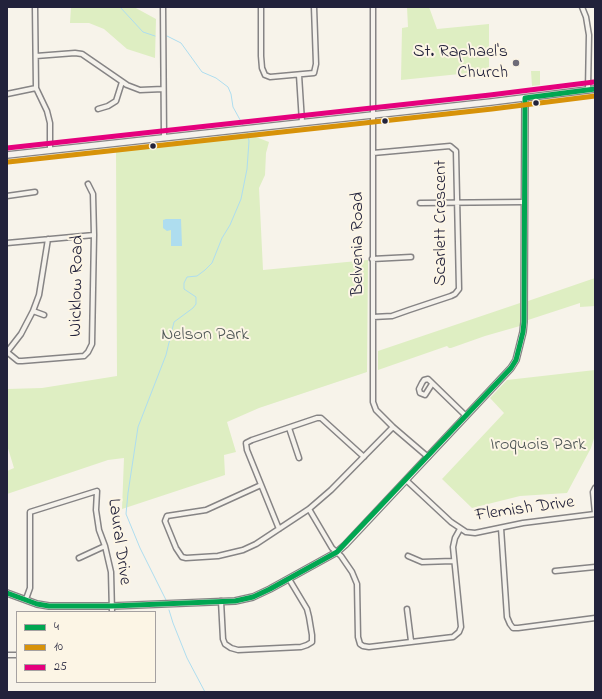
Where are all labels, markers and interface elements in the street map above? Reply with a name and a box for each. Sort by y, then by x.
place label: St. Raphael's Church [413,42,508,84]
marker: St. Raphael's Church [511,58,521,68]
unlabelled marker [531,98,541,108]
unlabelled marker [380,116,390,126]
unlabelled marker [148,141,158,151]
street label: Scarlett Crescent [431,160,453,286]
street label: Belvenia Road [348,192,370,296]
street label: Wicklow Road [66,235,90,337]
park label: Nelson Park [161,325,249,347]
park label: Iroquois Park [490,435,586,457]
street label: Flemish Drive [474,492,576,528]
street label: Laural Drive [101,497,135,587]
legend [16,611,156,683]
text: 4 [54,618,59,636]
text: 10 [54,638,63,656]
text: 25 [54,658,67,676]

